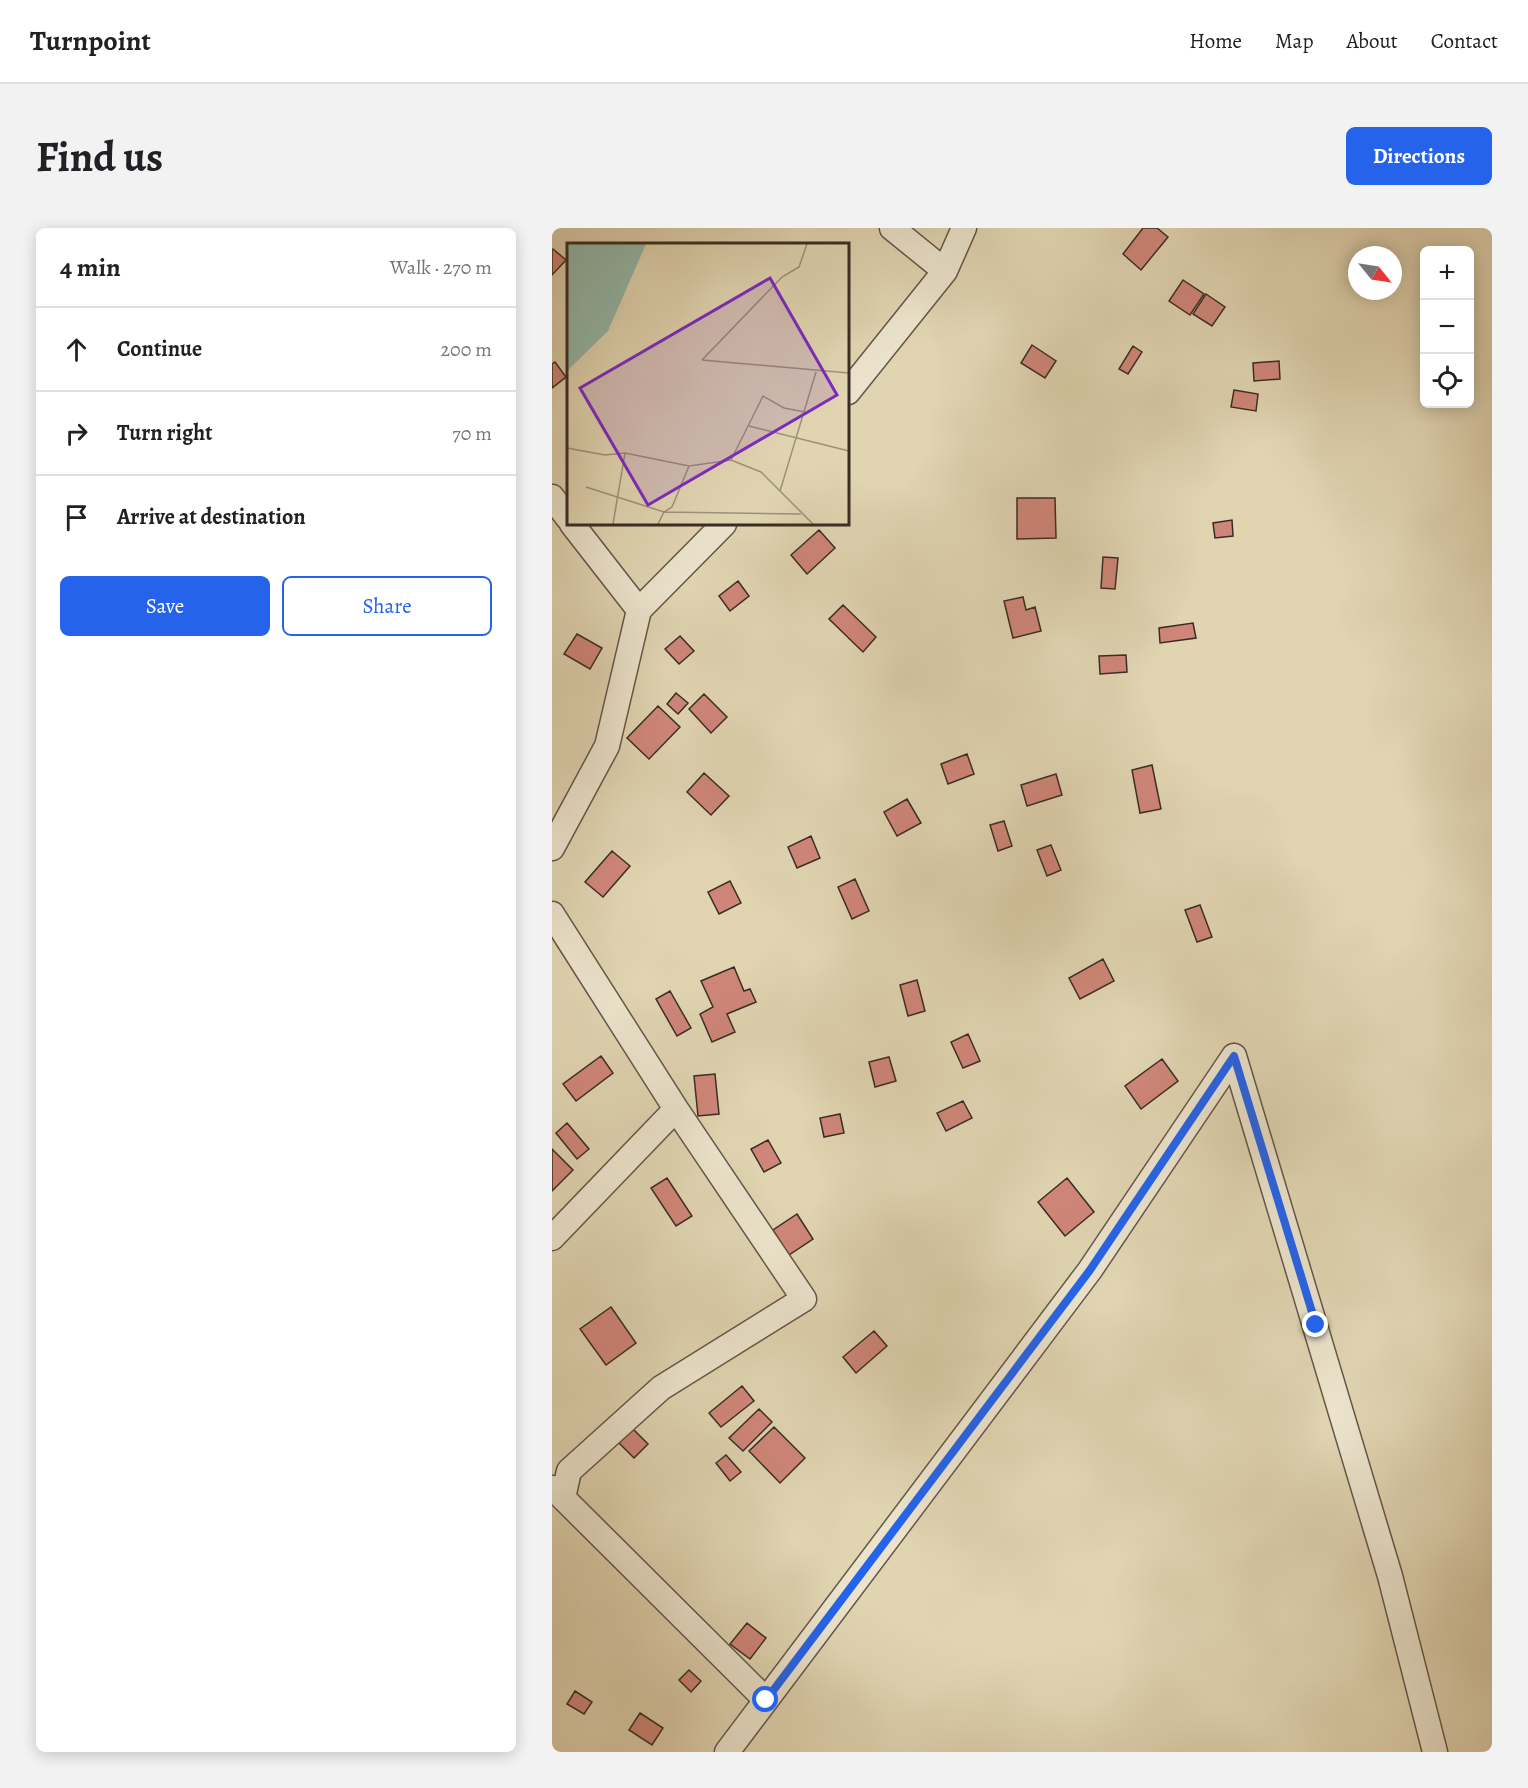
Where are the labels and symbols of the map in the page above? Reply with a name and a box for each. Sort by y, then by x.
inset map [567,243,849,525]
north arrow [1348,246,1402,300]
route end [1302,1311,1328,1337]
route start [752,1686,778,1712]

